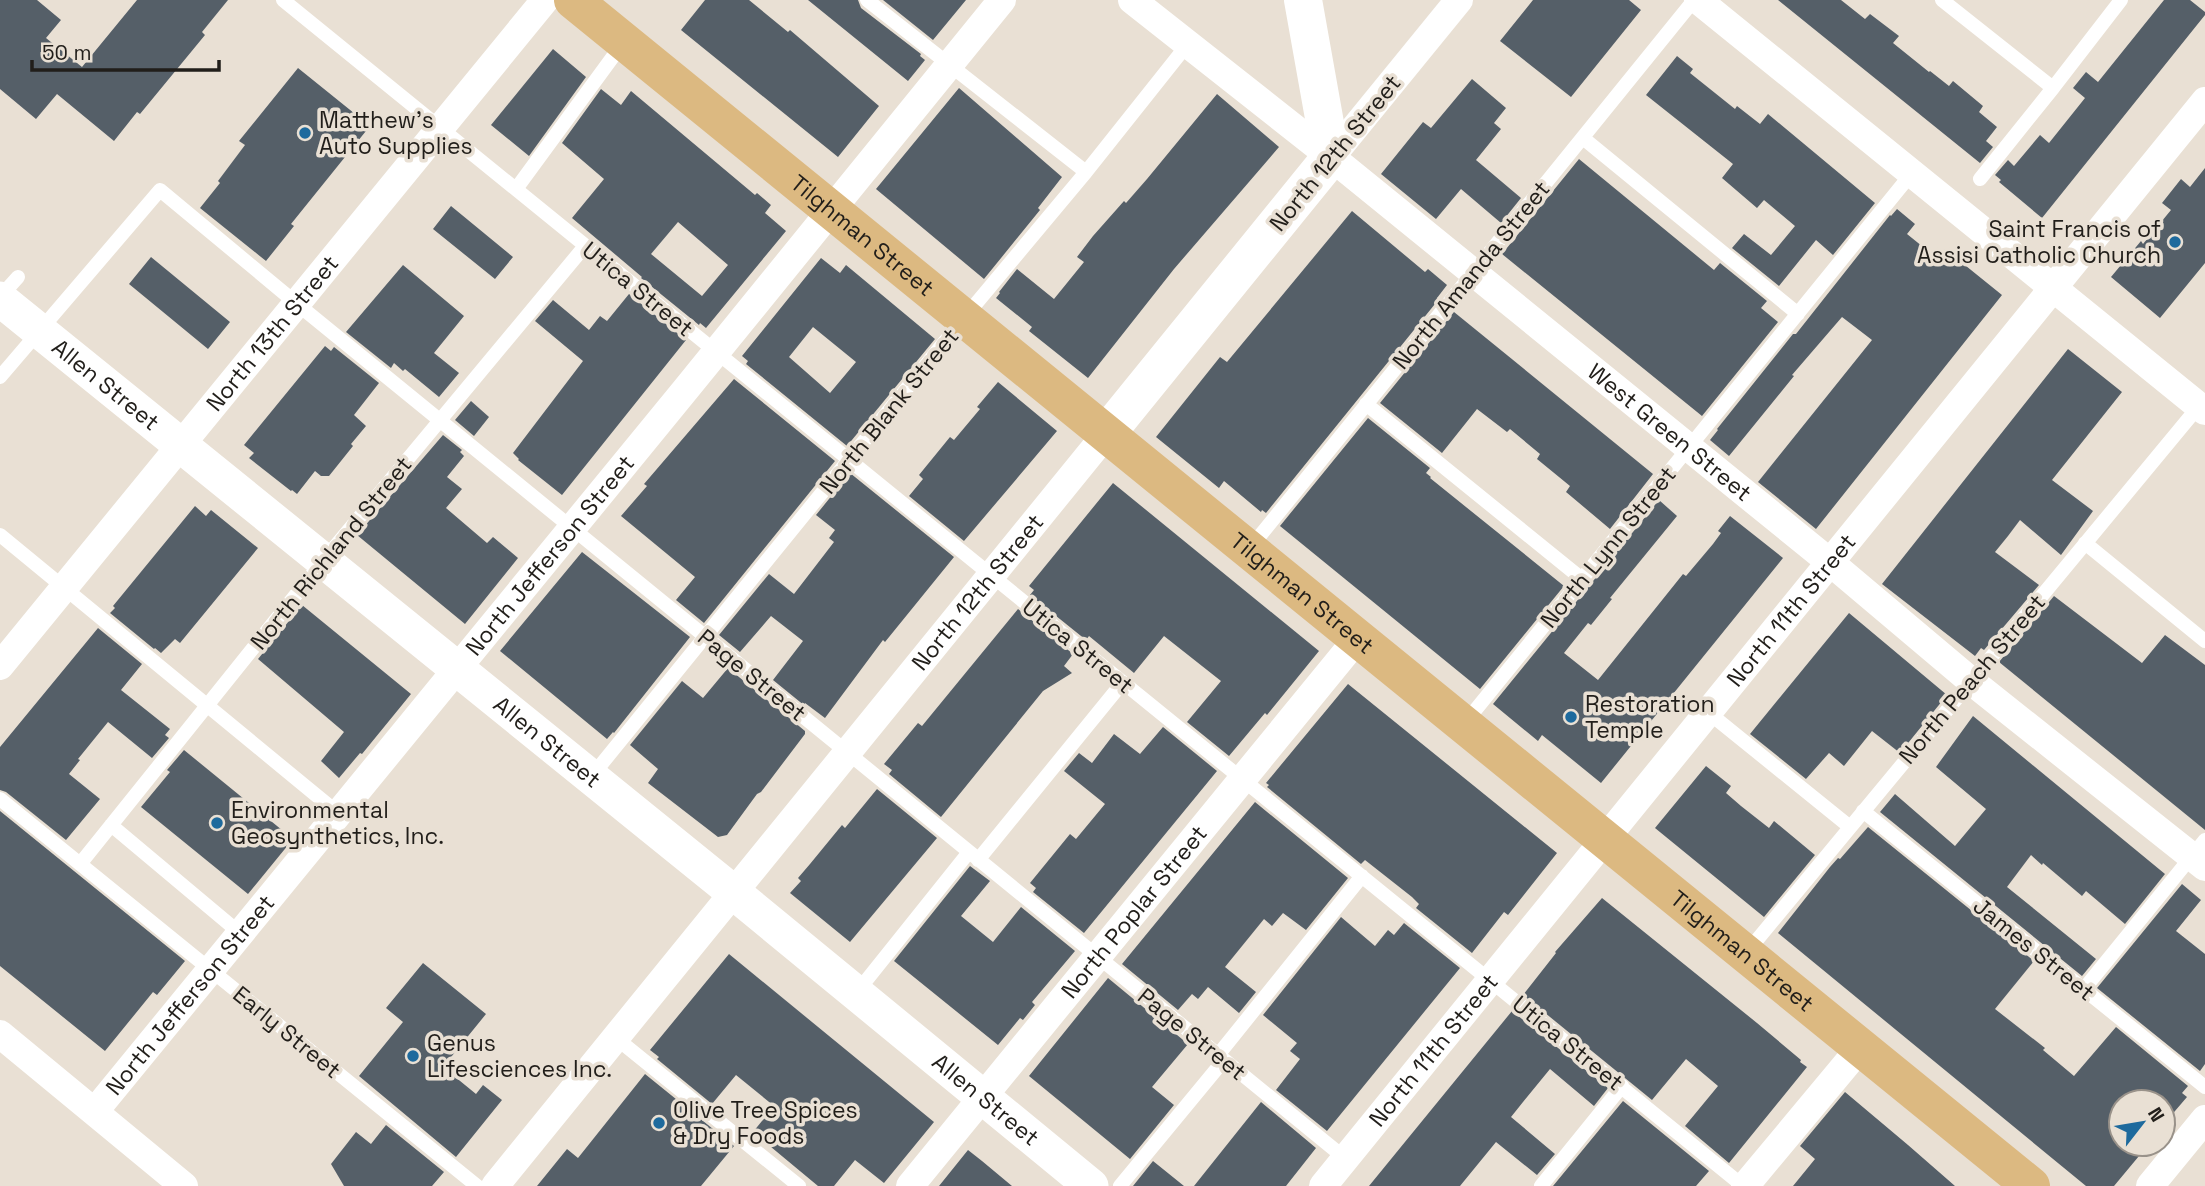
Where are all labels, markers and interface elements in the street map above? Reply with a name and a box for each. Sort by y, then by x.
scale bar [32,28,219,72]
text: 50 m [42,39,92,66]
street label: North 12th Street [1263,69,1407,237]
place label: Matthew's Auto Supplies [319,105,473,161]
marker: Matthew's Auto Supplies [297,125,313,141]
street label: Tilghman Street [784,168,940,303]
street label: North Amanda Street [1386,175,1556,375]
place label: Saint Francis of Assisi Catholic Church [1917,214,2161,270]
marker: Saint Francis of Assisi Catholic Church [2167,234,2183,250]
street label: Utica Street [576,235,700,343]
street label: North 13th Street [200,249,345,418]
street label: North Blank Street [813,322,965,500]
street label: Allen Street [46,332,166,437]
street label: West Green Street [1582,357,1758,508]
street label: North Jefferson Street [459,449,641,662]
street label: North Richland Street [244,450,418,656]
street label: North Lynn Street [1534,460,1682,634]
street label: North 12th Street [905,508,1050,677]
street label: Tilghman Street [1224,526,1380,661]
street label: North 11th Street [1720,527,1862,693]
street label: North Peach Street [1892,588,2052,770]
street label: Utica Street [1016,592,1140,700]
street label: Page Street [692,622,812,728]
street label: Allen Street [487,689,607,794]
place label: Restoration Temple [1585,689,1715,745]
marker: Restoration Temple [1563,709,1579,725]
place label: Environmental Geosynthetics, Inc. [231,795,444,851]
marker: Environmental Geosynthetics, Inc. [209,815,225,831]
street label: North Poplar Street [1054,819,1214,1005]
street label: Tilghman Street [1664,884,1820,1018]
street label: North Jefferson Street [99,888,281,1101]
street label: James Street [1967,891,2101,1007]
street label: North 11th Street [1362,967,1505,1133]
street label: Early Street [227,979,347,1085]
street label: Page Street [1132,981,1252,1087]
street label: Utica Street [1506,989,1630,1097]
place label: Genus Lifesciences Inc. [427,1028,612,1084]
street label: Allen Street [926,1047,1046,1152]
marker: Genus Lifesciences Inc. [405,1048,421,1064]
north arrow [2107,1088,2177,1158]
place label: Olive Tree Spices & Dry Foods [673,1095,858,1151]
text: N [2142,1103,2170,1126]
marker: Olive Tree Spices & Dry Foods [651,1115,667,1131]

